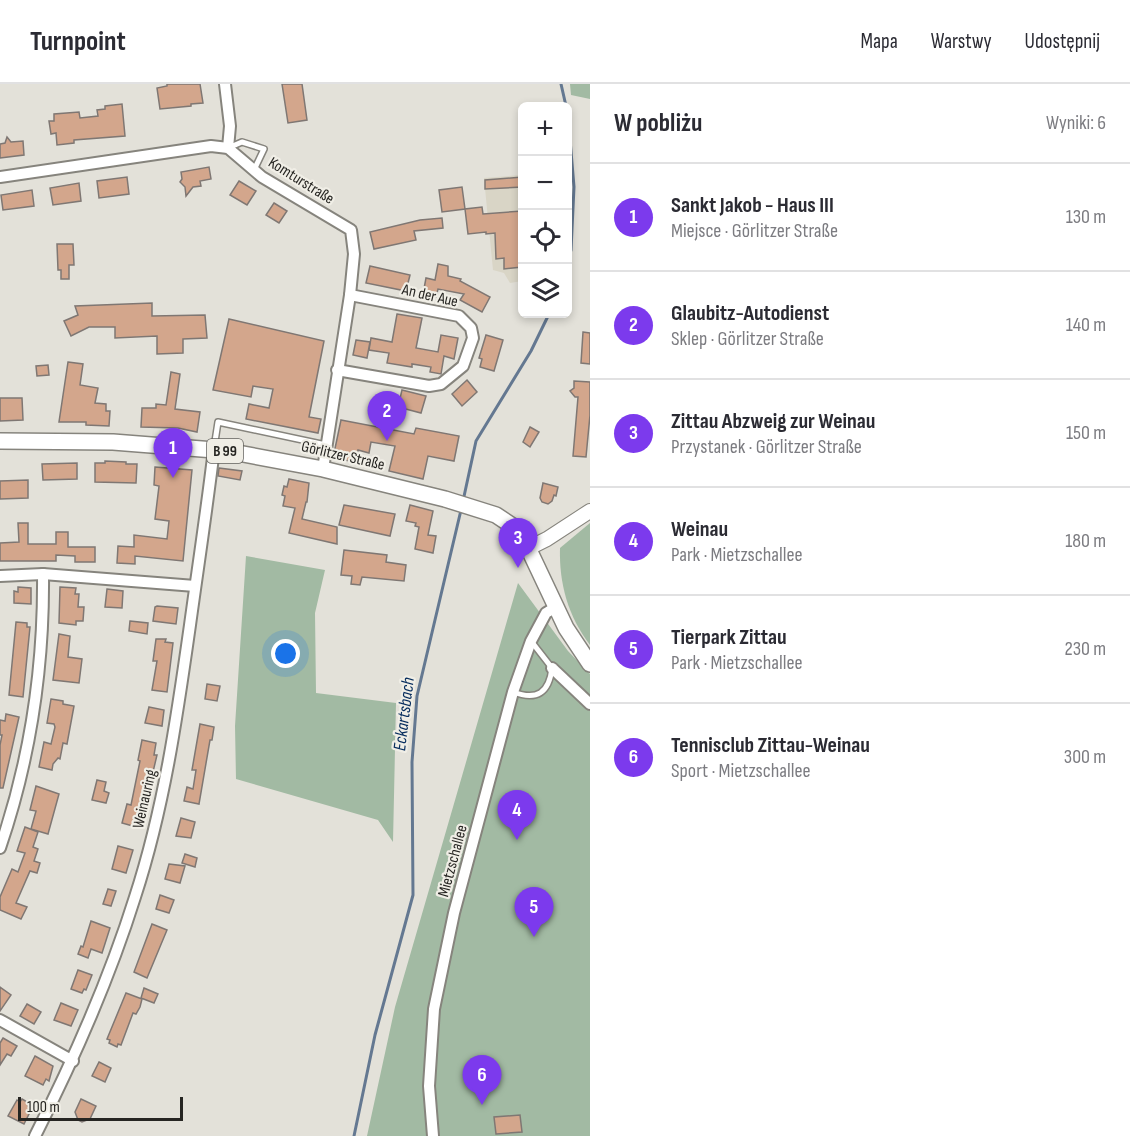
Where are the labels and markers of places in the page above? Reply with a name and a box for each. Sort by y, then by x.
pin: 2 [368,392,406,441]
pin: 1 [154,428,192,478]
pin: 3 [498,518,538,568]
pin: 4 [498,790,536,840]
pin: 5 [514,888,554,937]
pin: 6 [462,1056,502,1105]

